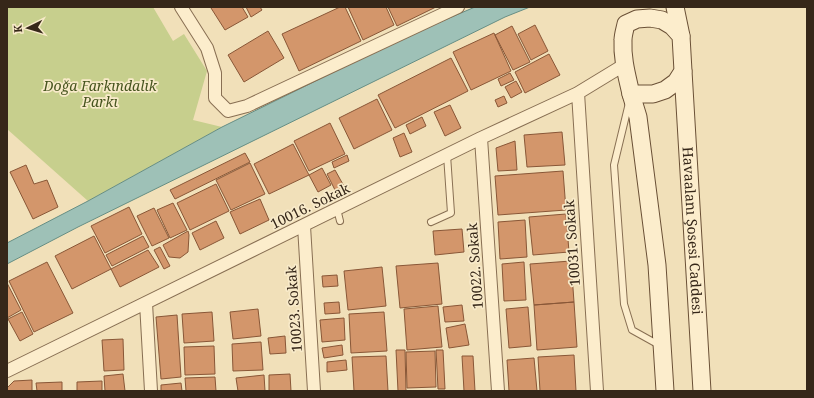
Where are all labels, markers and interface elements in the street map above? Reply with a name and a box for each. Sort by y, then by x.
north arrow [8,8,48,48]
text: K [10,23,25,34]
park label: Doğa Farkındalık Parkı [42,76,158,111]
street label: Havaalanı Şosesi Caddesi [679,146,707,316]
street label: 10016. Sokak [267,178,353,233]
street label: 10031. Sokak [559,199,584,287]
street label: 10022. Sokak [462,222,487,310]
street label: 10023. Sokak [281,265,306,353]

